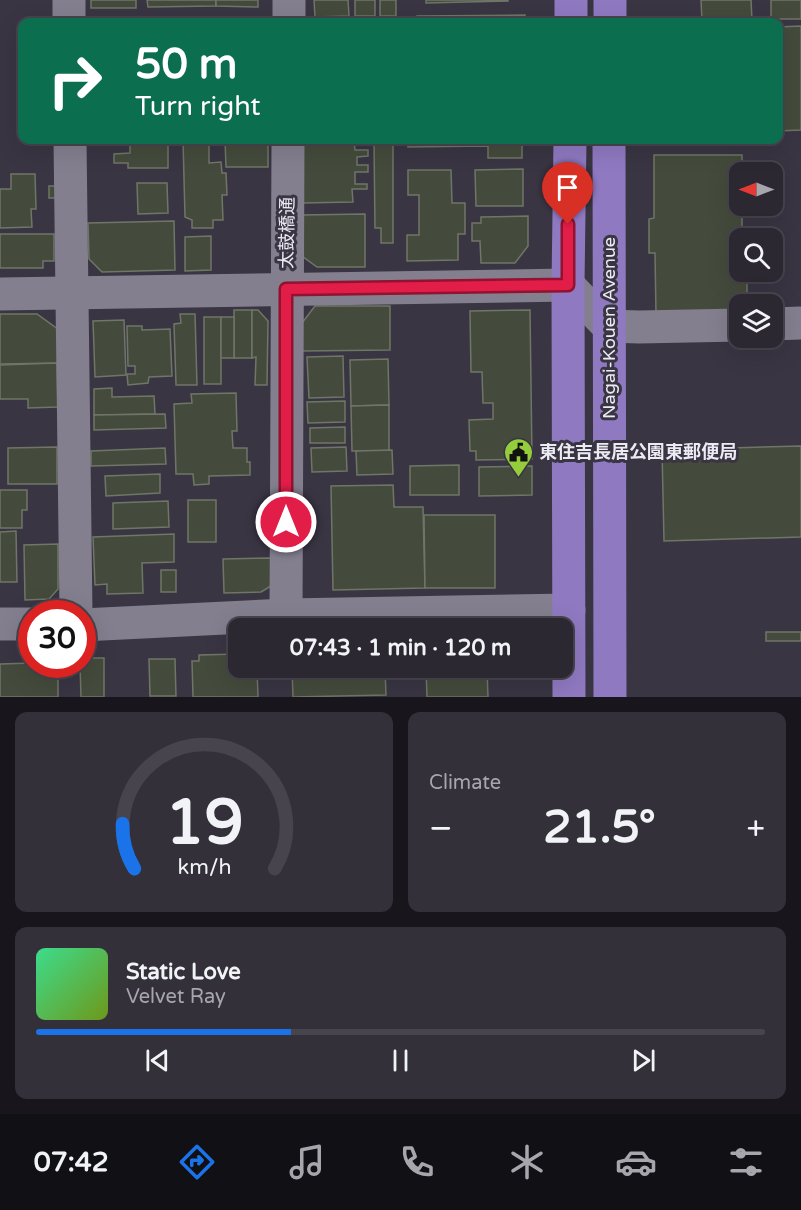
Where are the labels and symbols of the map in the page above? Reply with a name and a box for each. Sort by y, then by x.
pin [542,162,593,224]
north arrow [729,162,783,216]
street label: 太鼓橋通 [275,197,299,269]
street label: Nagai-Kouen Avenue [598,237,620,419]
public building icon: 東住吉長居公園東郵便局 [502,436,534,478]
place label: 東住吉長居公園東郵便局 [539,441,737,463]
position arrow [254,490,318,554]
speed limit sign: 30 [18,600,96,678]

